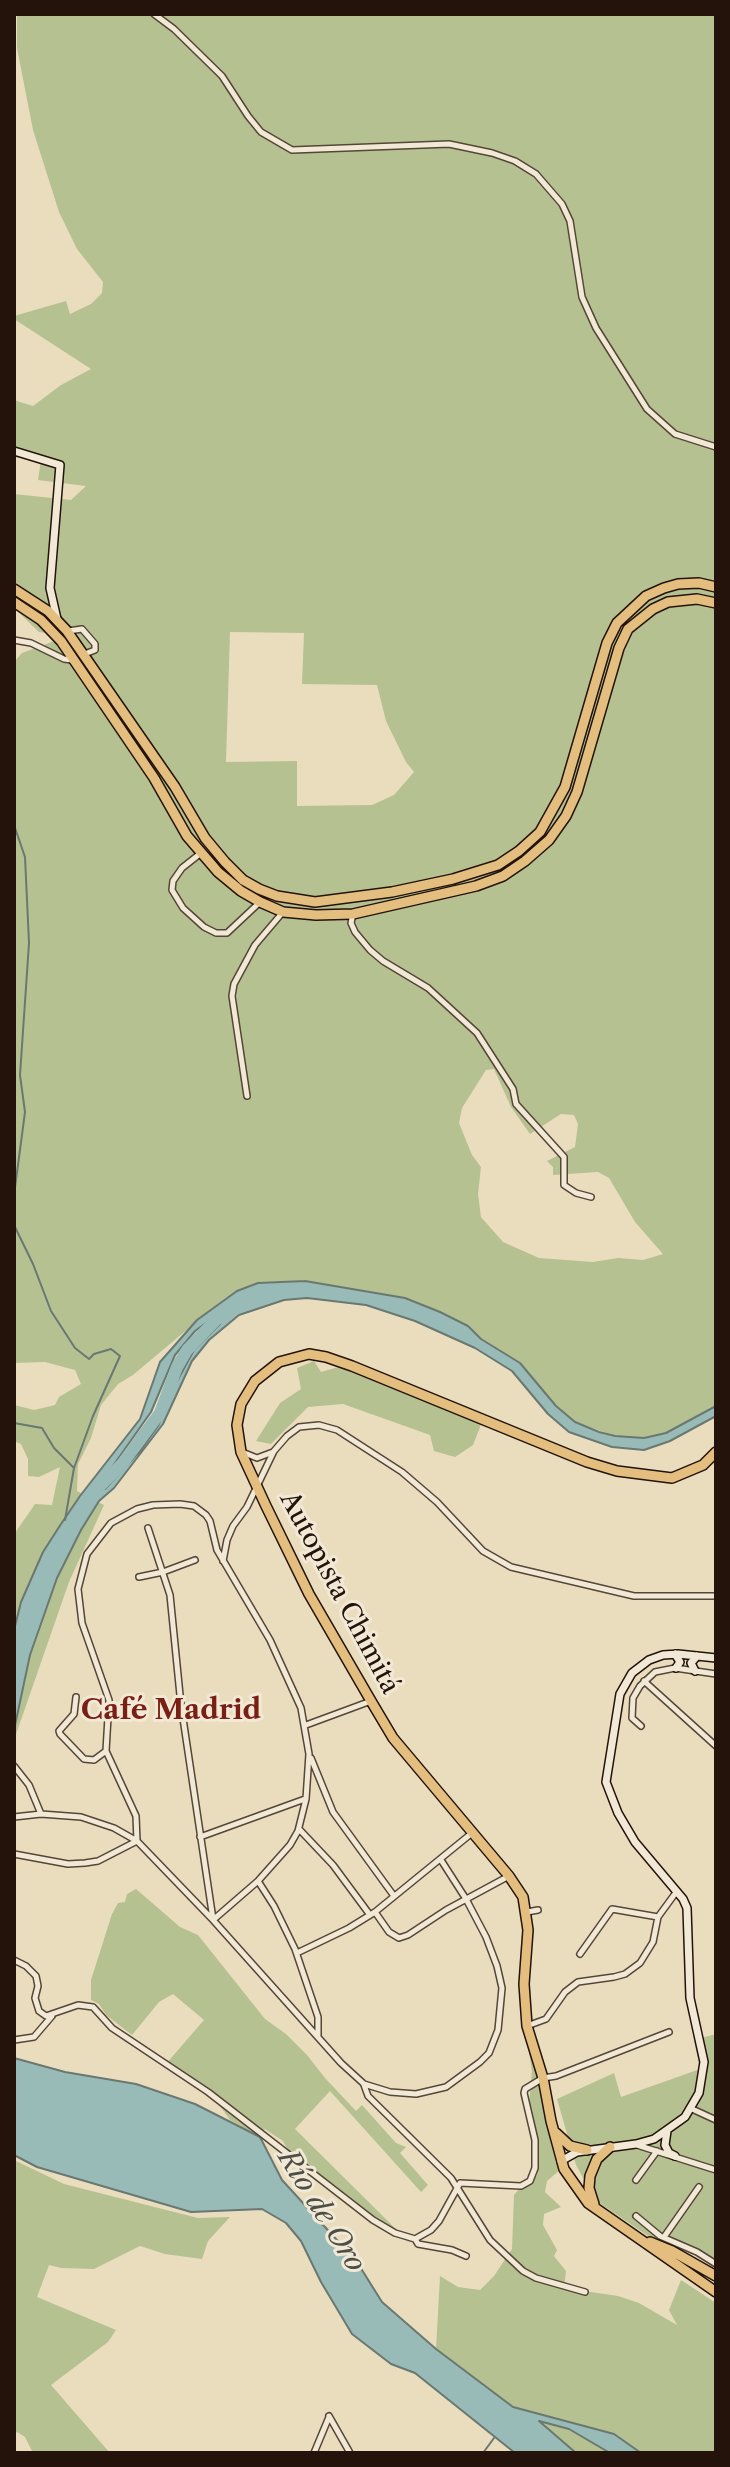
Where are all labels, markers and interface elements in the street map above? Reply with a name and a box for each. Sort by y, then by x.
street label: Autopista Chimitá [273,1487,405,1699]
district label: Café Madrid [81,1694,261,1728]
water label: Río de Oro [270,2144,372,2278]

